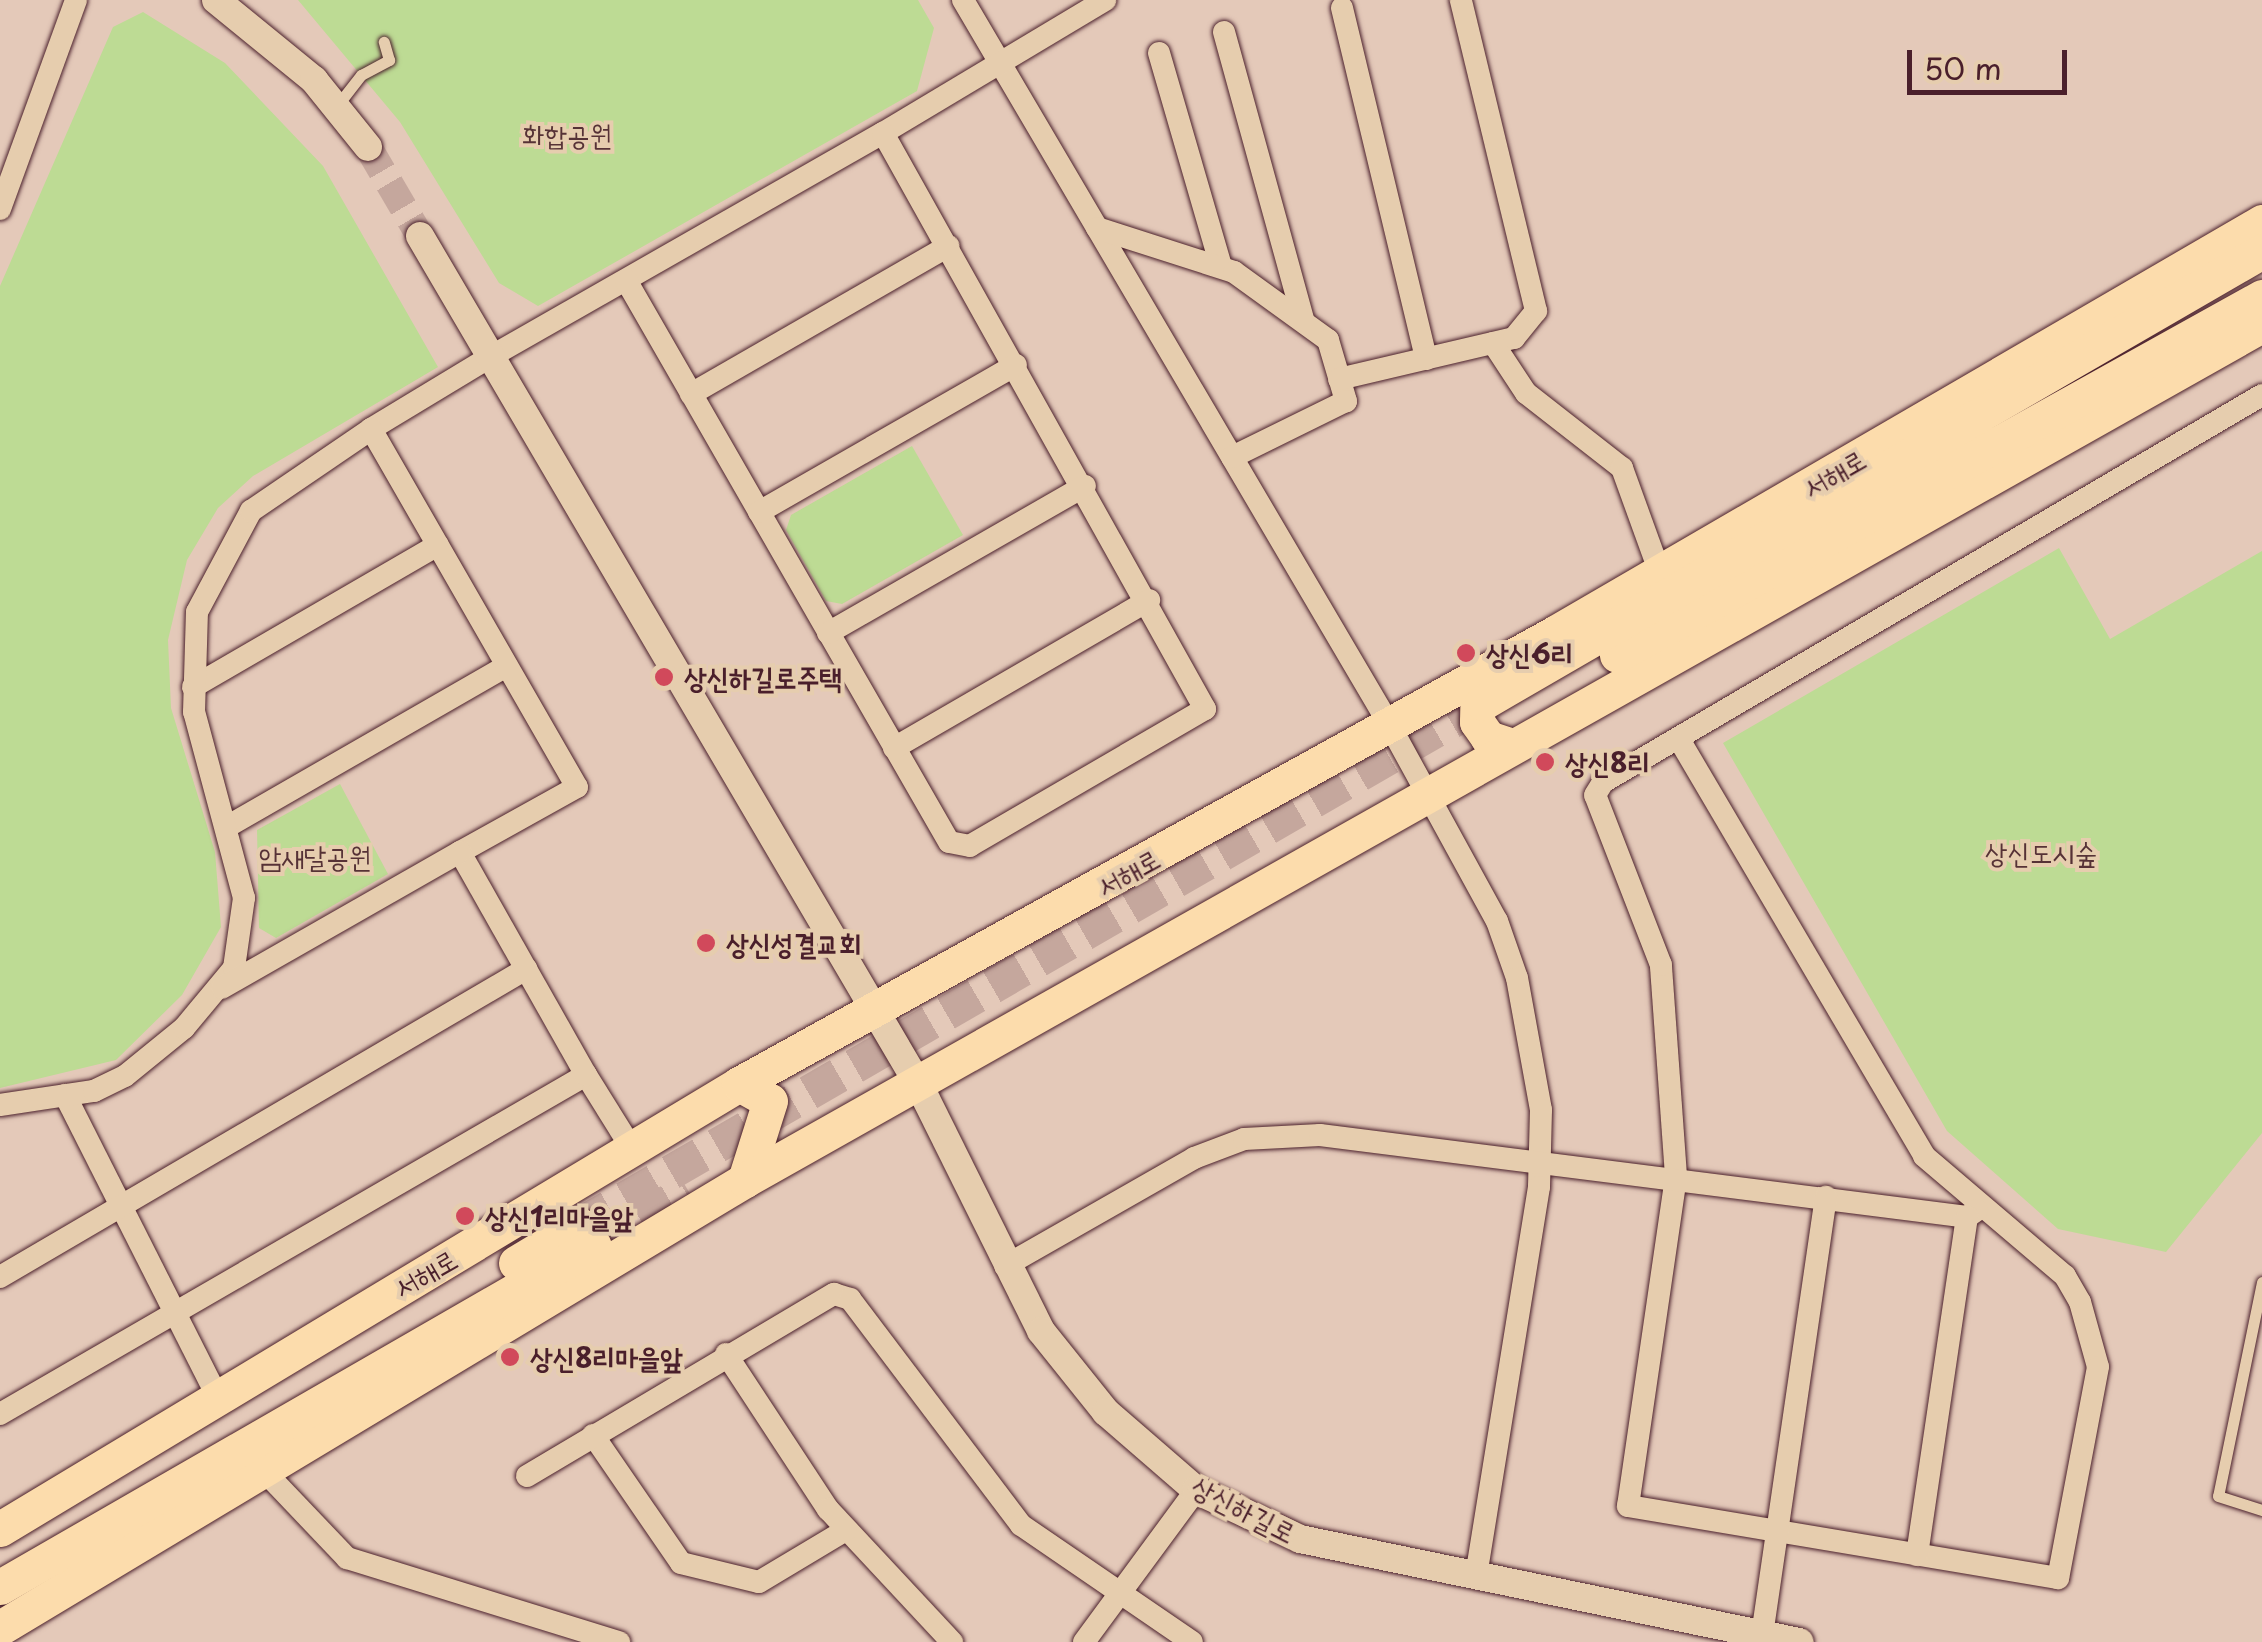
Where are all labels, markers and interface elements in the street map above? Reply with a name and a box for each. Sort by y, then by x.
scale bar [1912,30,2072,92]
text: 50 m [1924,45,2002,90]
park label: 화합공원 [522,117,612,151]
street label: 서해로 [1796,442,1872,504]
place label: 상신6리 [1486,636,1573,670]
marker: 상신6리 [1455,642,1477,664]
place label: 상신하길로주택 [684,660,842,694]
marker: 상신하길로주택 [653,666,675,688]
place label: 상신8리 [1565,745,1650,779]
marker: 상신8리 [1534,751,1556,773]
park label: 상신도시숲 [1985,835,2097,869]
park label: 암새달공원 [259,839,371,873]
street label: 서해로 [1090,841,1166,903]
place label: 상신성결교회 [726,926,861,960]
marker: 상신성결교회 [695,932,717,954]
place label: 상신1리마을앞 [485,1199,634,1233]
marker: 상신1리마을앞 [454,1205,476,1227]
street label: 서해로 [387,1242,463,1304]
place label: 상신8리마을앞 [530,1340,683,1374]
marker: 상신8리마을앞 [499,1346,521,1368]
street label: 상신하길로 [1186,1468,1302,1550]

